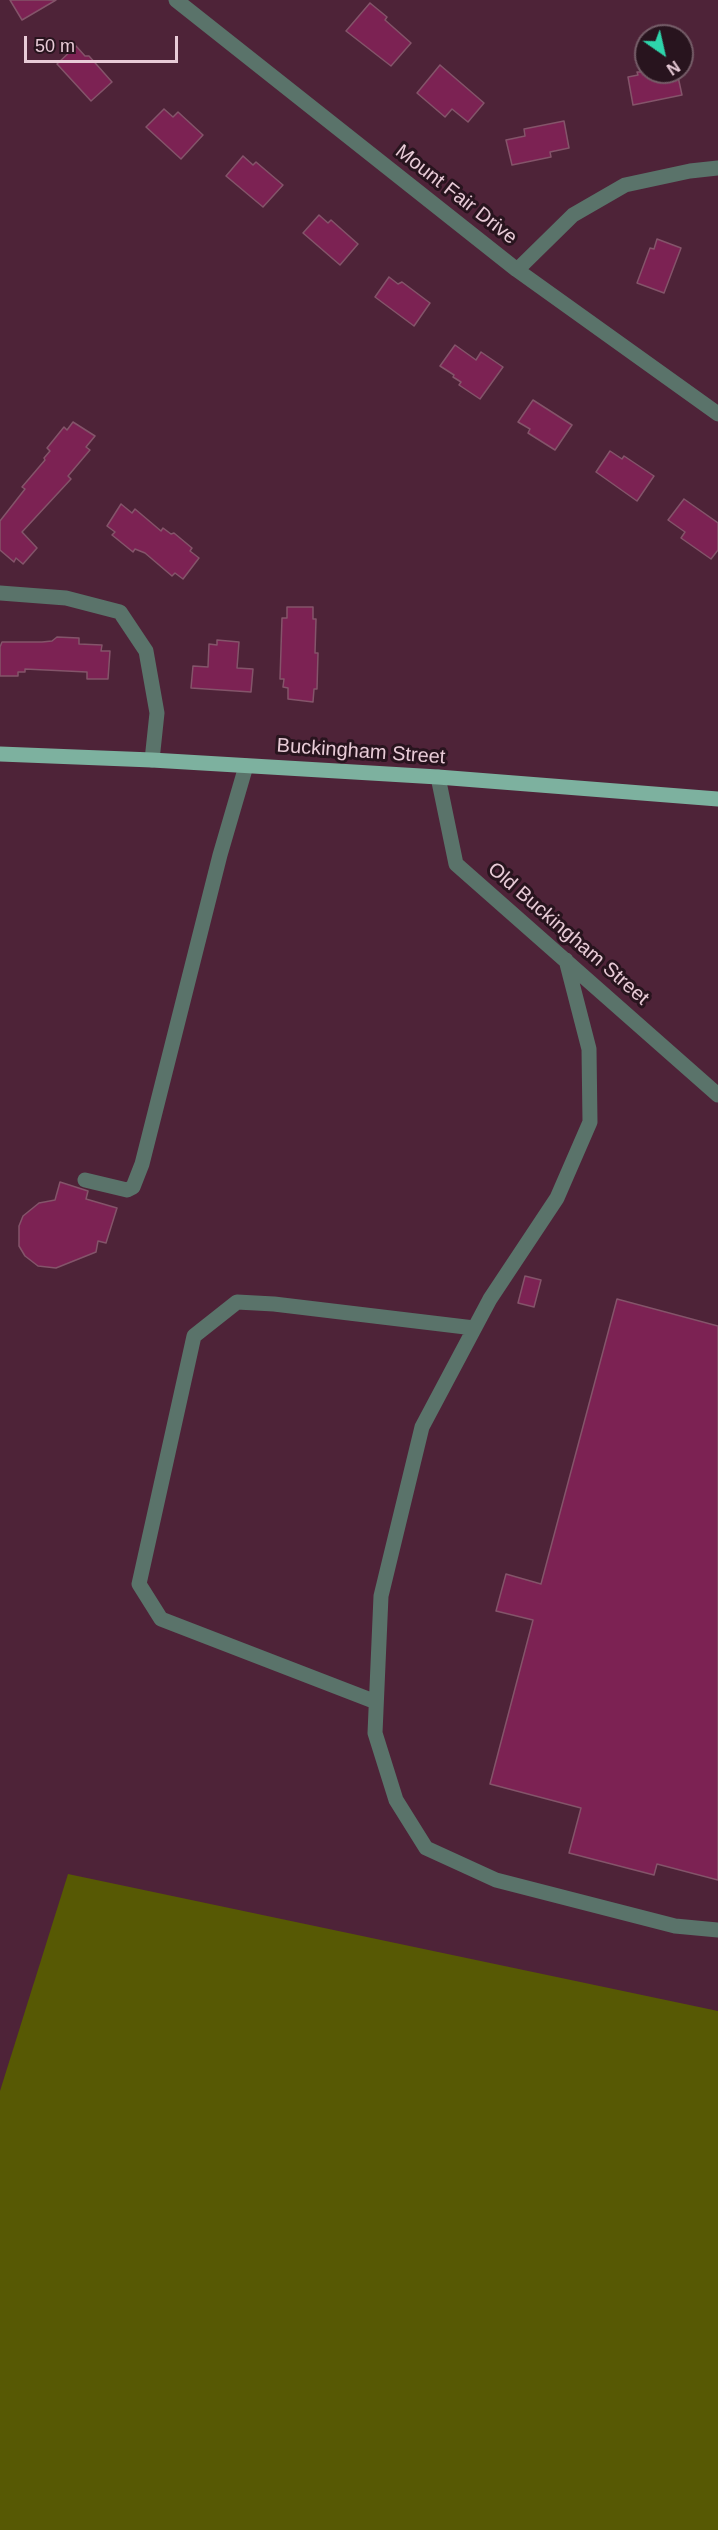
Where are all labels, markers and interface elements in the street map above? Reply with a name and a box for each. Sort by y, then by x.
scale bar [27,24,182,62]
north arrow [634,24,694,84]
text: 50 m [35,36,75,56]
text: N [664,57,683,78]
street label: Mount Fair Drive [390,140,522,250]
street label: Buckingham Street [276,734,446,770]
street label: Old Buckingham Street [483,857,653,1011]

